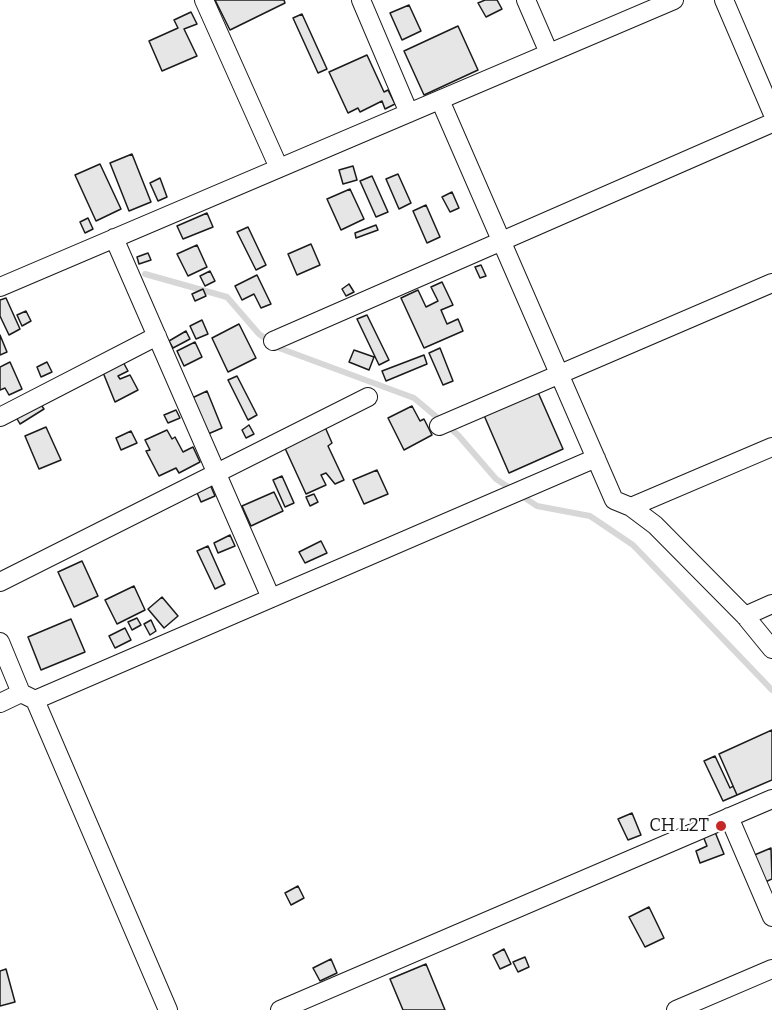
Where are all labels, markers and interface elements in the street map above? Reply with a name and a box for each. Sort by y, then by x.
place label: CH L2T [649,815,709,837]
marker: CH L2T [714,819,728,833]

